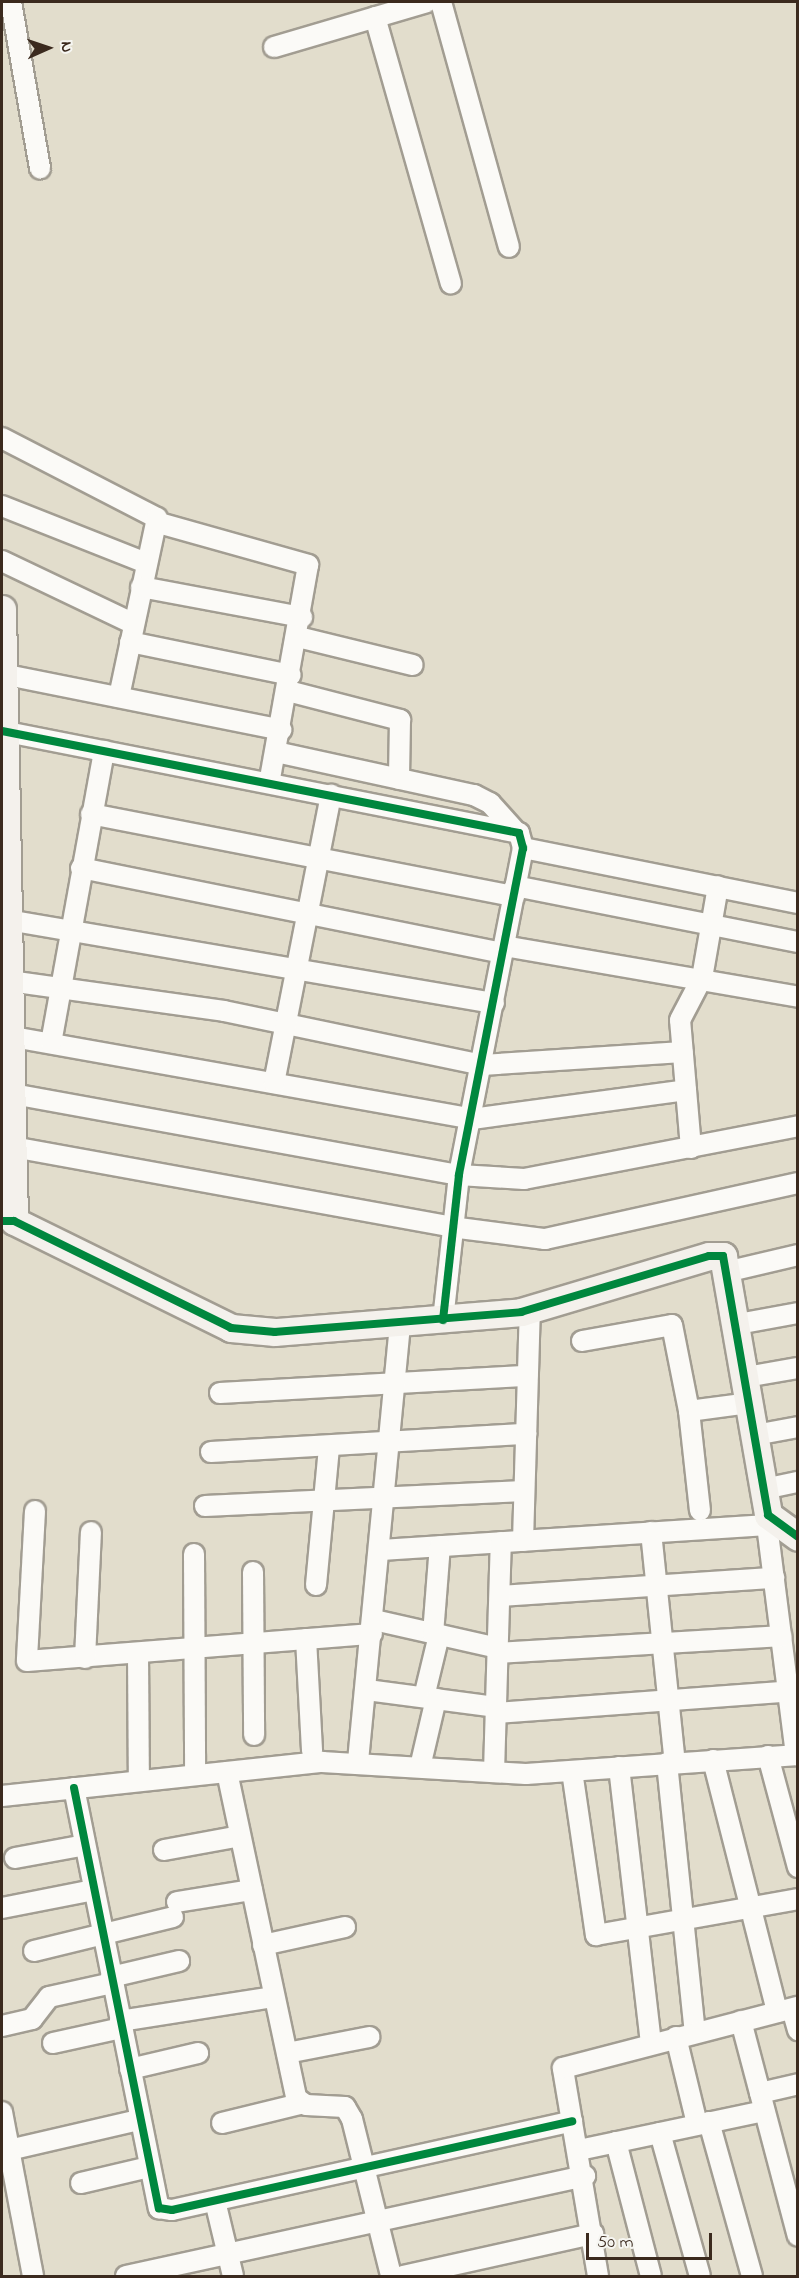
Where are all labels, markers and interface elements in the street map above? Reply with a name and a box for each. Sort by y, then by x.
north arrow [18,18,78,78]
text: N [54,41,78,53]
scale bar [589,2221,715,2259]
text: 50 m [597,2230,634,2256]

